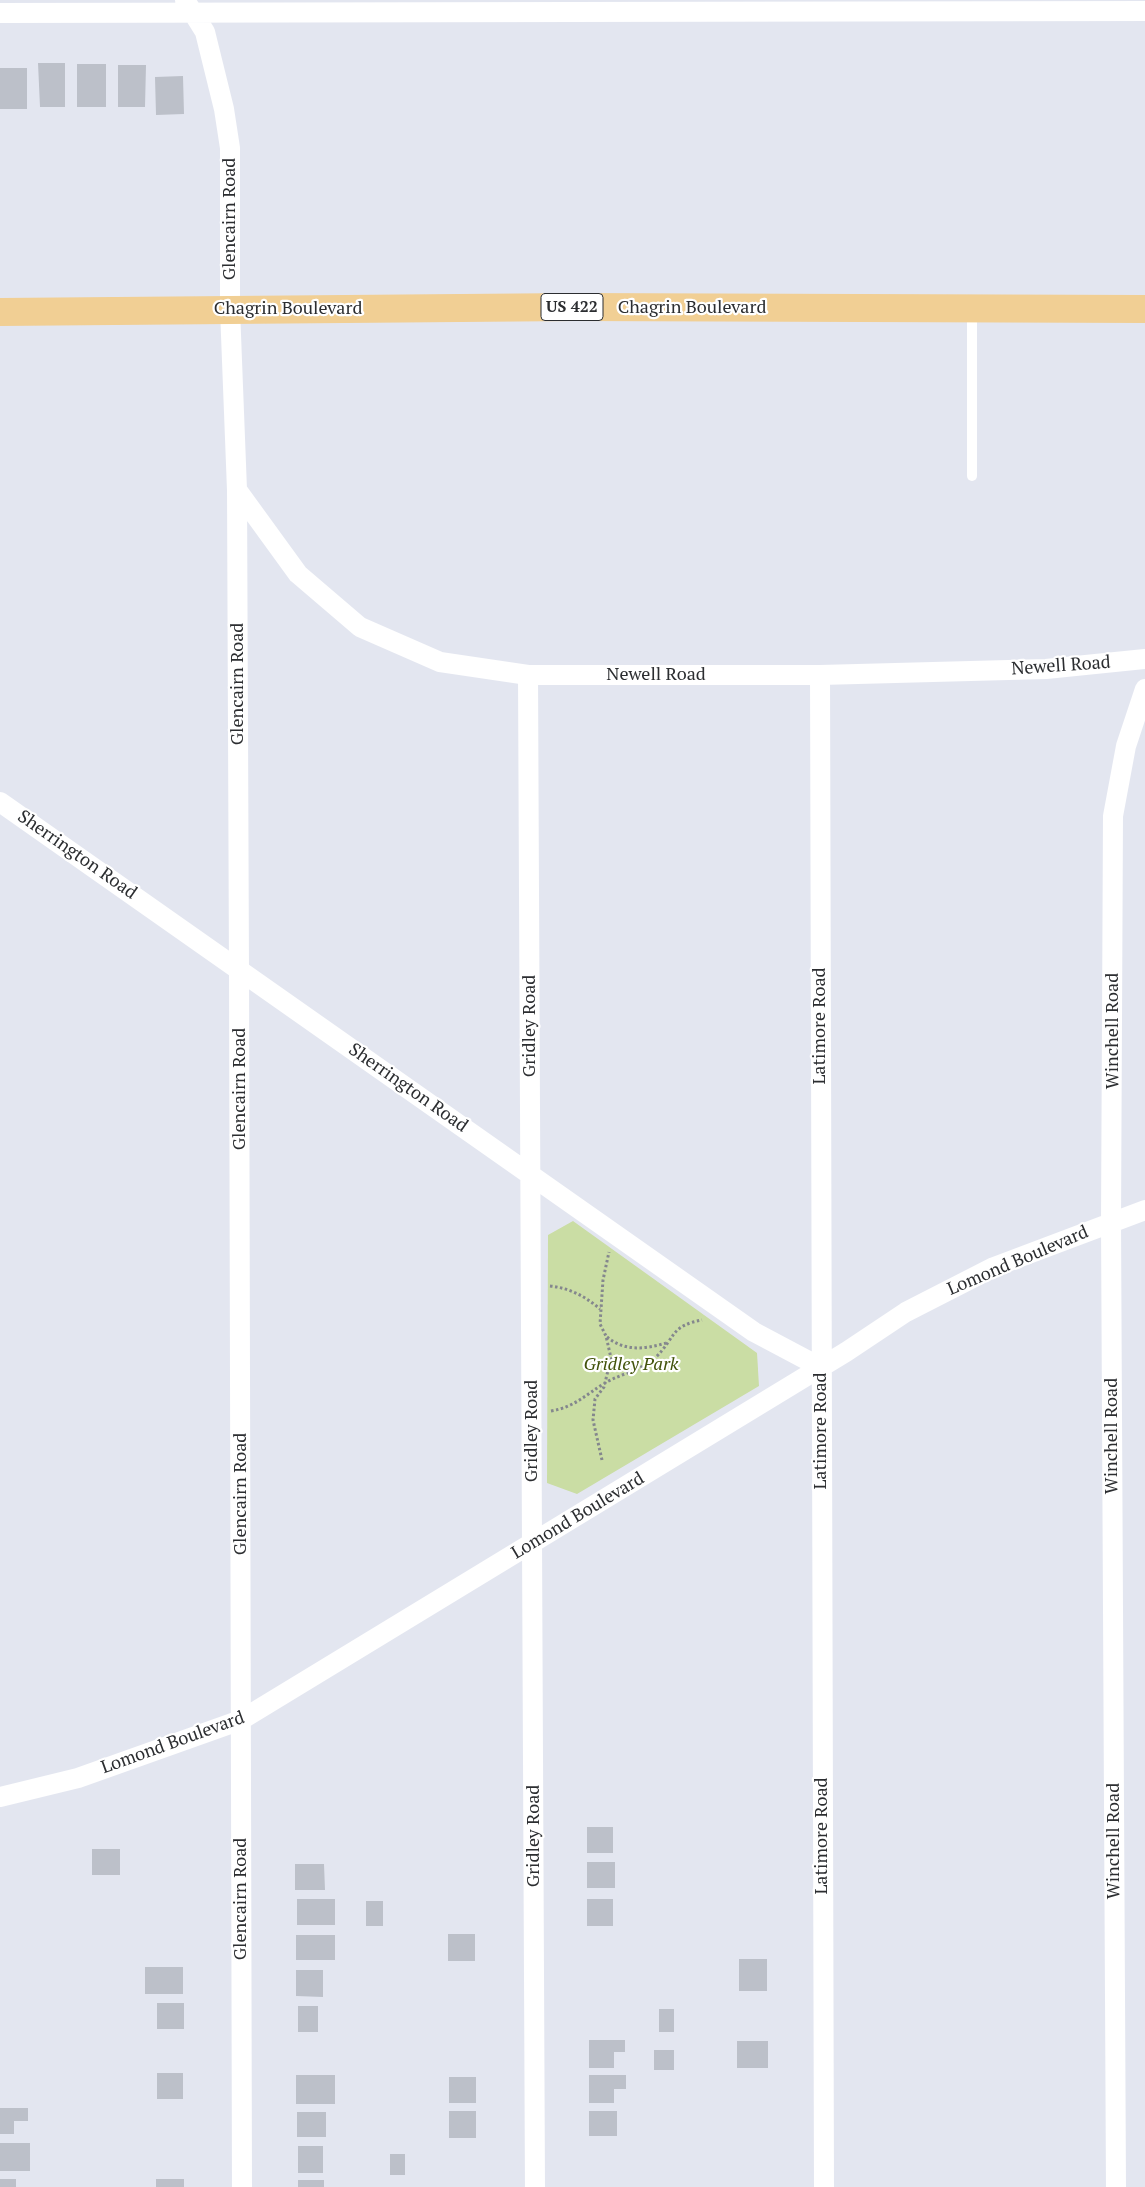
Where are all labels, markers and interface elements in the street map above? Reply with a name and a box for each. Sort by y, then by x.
street label: Glencairn Road [219,158,241,280]
road number: US 422 [541,294,603,320]
street label: Chagrin Boulevard [618,297,766,319]
street label: Chagrin Boulevard [214,298,362,320]
street label: Glencairn Road [227,623,249,745]
street label: Newell Road [1011,652,1111,680]
street label: Newell Road [606,664,706,686]
street label: Sherrington Road [13,806,141,904]
street label: Latimore Road [809,967,831,1085]
street label: Winchell Road [1102,973,1124,1089]
street label: Gridley Road [519,975,541,1077]
street label: Glencairn Road [229,1028,251,1150]
street label: Sherrington Road [344,1039,472,1137]
street label: Lomond Boulevard [944,1222,1092,1300]
park label: Gridley Park [583,1354,679,1376]
street label: Latimore Road [810,1372,832,1490]
street label: Winchell Road [1101,1378,1123,1494]
street label: Gridley Road [521,1380,543,1482]
street label: Glencairn Road [230,1433,252,1555]
street label: Lomond Boulevard [508,1468,648,1564]
street label: Lomond Boulevard [98,1707,248,1779]
street label: Latimore Road [811,1777,833,1895]
street label: Winchell Road [1103,1783,1125,1899]
street label: Gridley Road [523,1785,545,1887]
street label: Glencairn Road [230,1838,252,1960]

